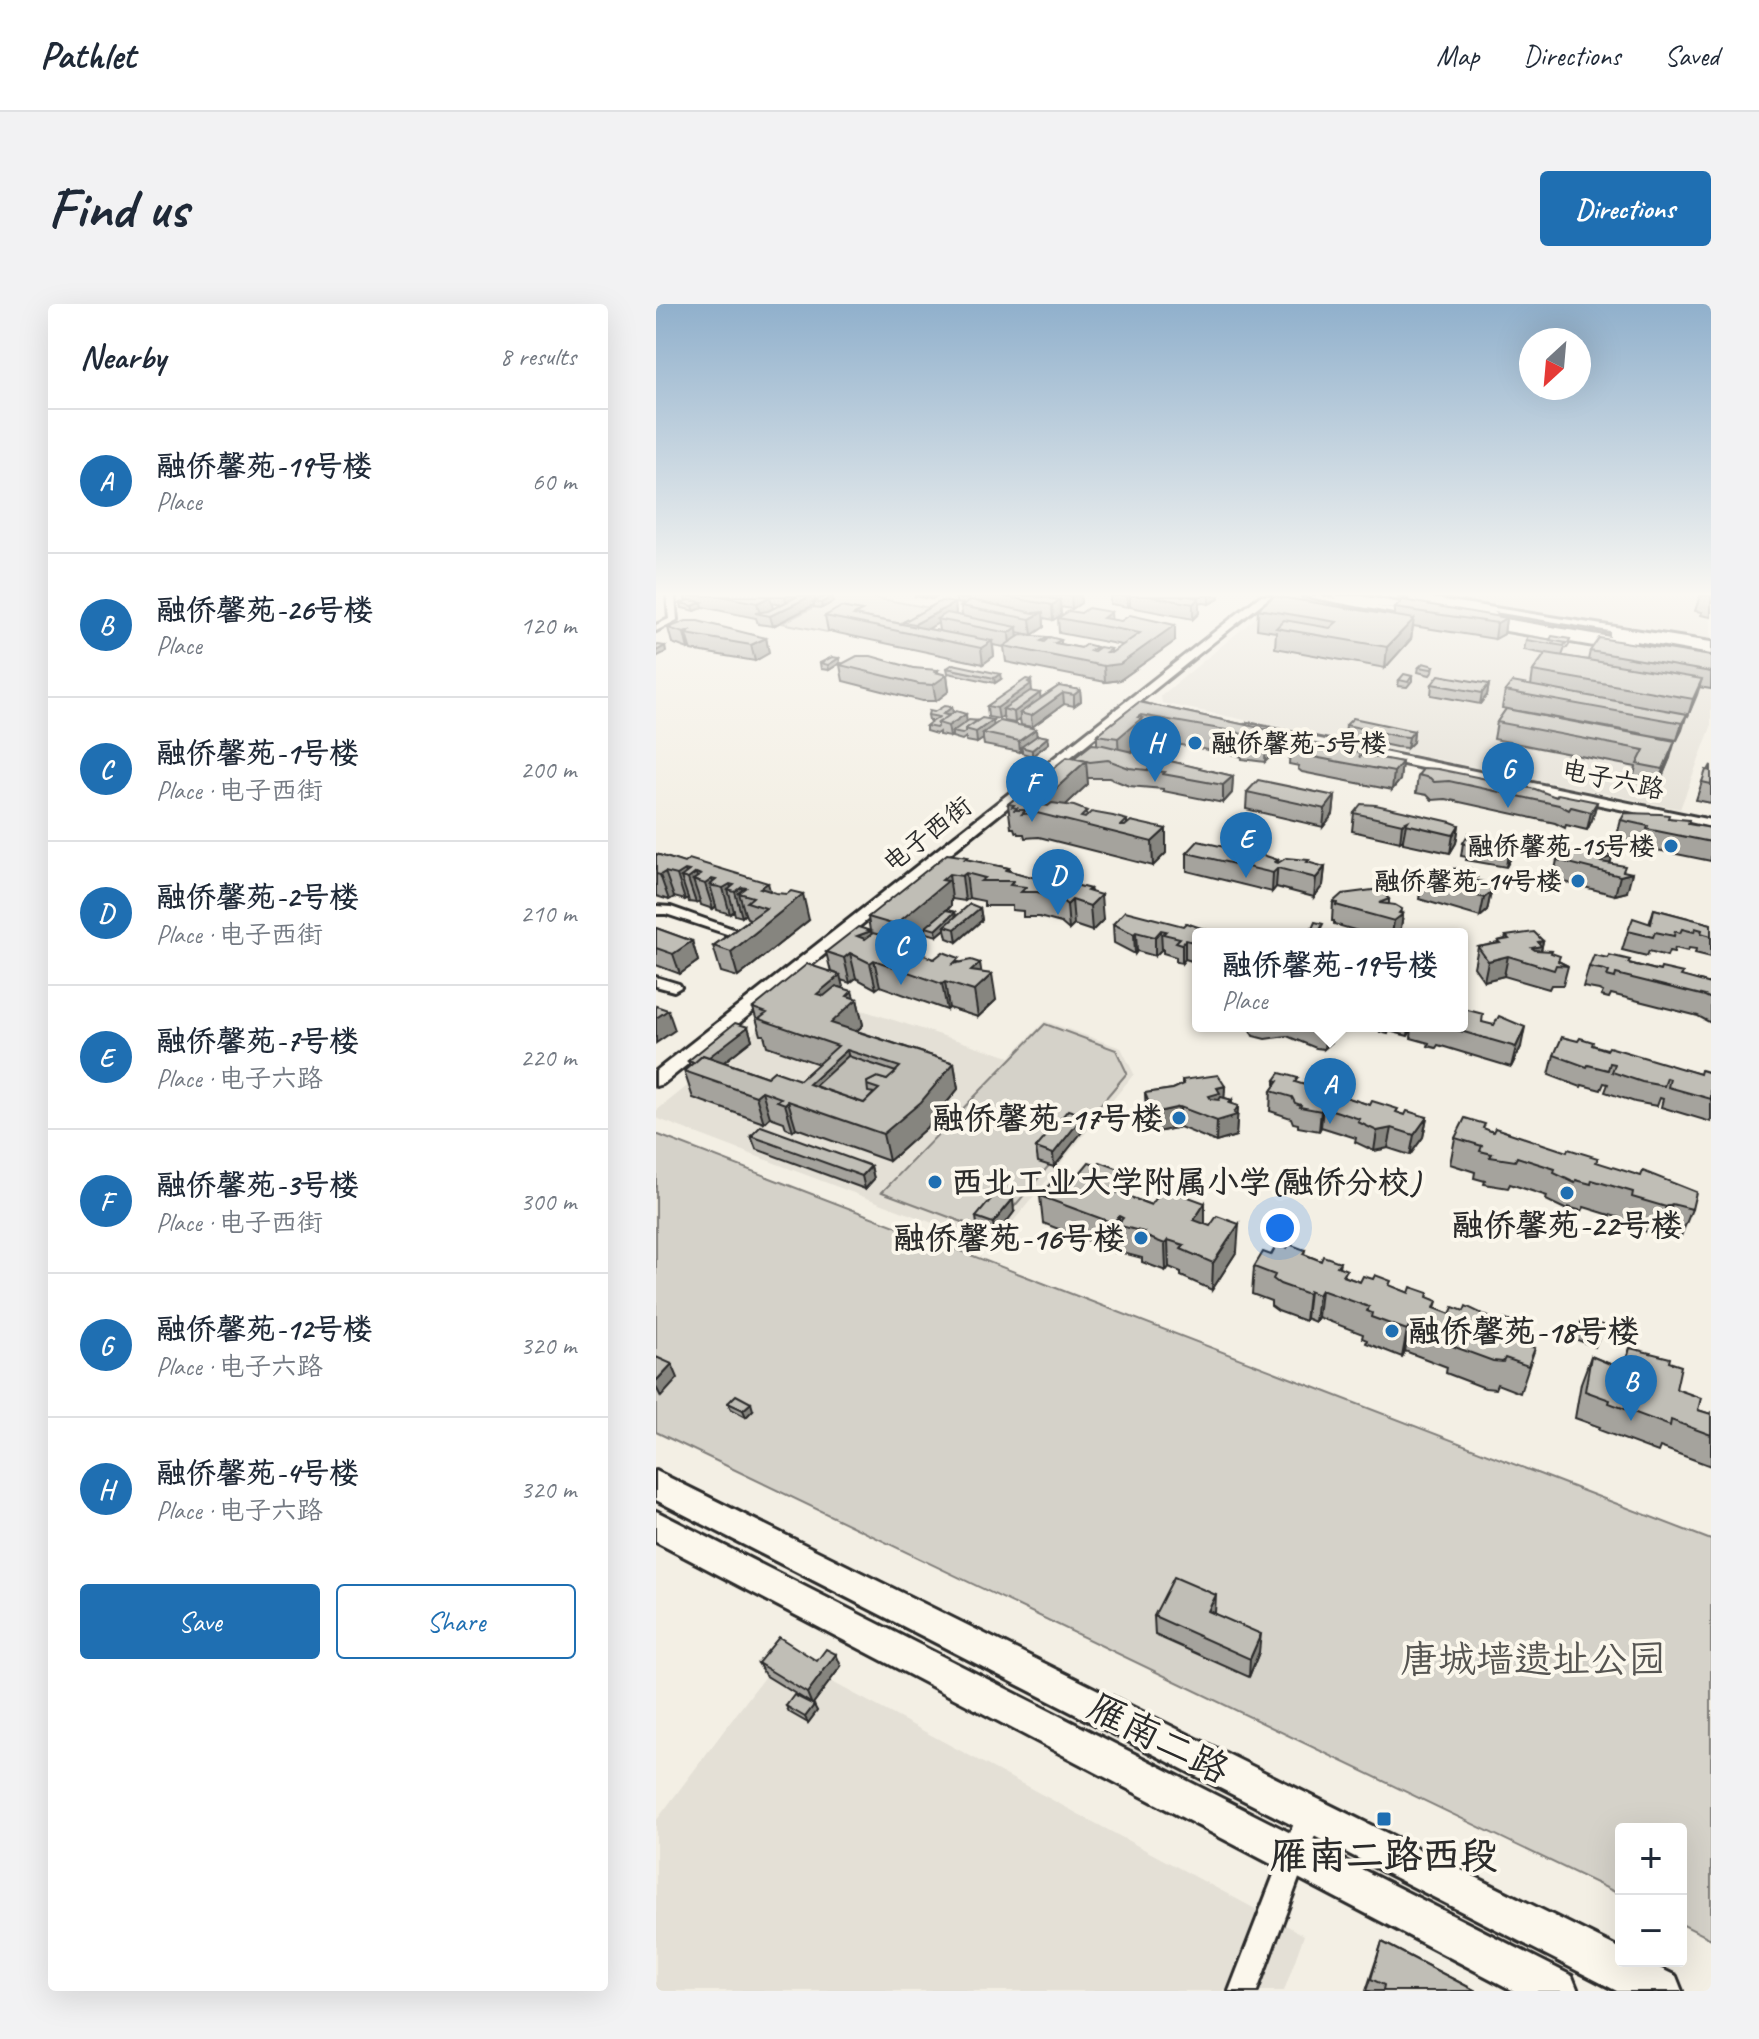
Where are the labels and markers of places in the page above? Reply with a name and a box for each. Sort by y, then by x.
pin: H [1129,716,1181,782]
place label: 融侨馨苑-5号楼 [1211,727,1387,760]
marker: 融侨馨苑-5号楼 [1186,734,1204,752]
pin: G [1482,742,1534,808]
pin: F [1006,756,1058,822]
pin: E [1220,812,1272,878]
place label: 融侨馨苑-15号楼 [1468,830,1655,863]
marker: 融侨馨苑-15号楼 [1662,837,1680,855]
pin: D [1032,849,1084,915]
place label: 融侨馨苑-14号楼 [1374,865,1562,898]
marker: 融侨馨苑-14号楼 [1569,872,1587,890]
pin: C [875,919,927,985]
pin: A [1304,1058,1356,1124]
place label: 融侨馨苑-17号楼 [932,1098,1163,1139]
marker: 融侨馨苑-17号楼 [1170,1109,1188,1127]
place label: 西北工业大学附属小学(融侨分校) [951,1162,1423,1203]
marker: 西北工业大学附属小学(融侨分校) [926,1173,944,1191]
marker: 融侨馨苑-22号楼 [1558,1184,1576,1202]
place label: 融侨馨苑-22号楼 [1451,1205,1683,1246]
place label: 融侨馨苑-16号楼 [893,1218,1125,1259]
marker: 融侨馨苑-16号楼 [1132,1229,1150,1247]
place label: 融侨馨苑-18号楼 [1408,1311,1639,1352]
marker: 融侨馨苑-18号楼 [1383,1322,1401,1340]
pin: B [1605,1355,1657,1421]
marker: 雁南二路西段 [1375,1810,1393,1828]
place label: 雁南二路西段 [1270,1832,1498,1879]

